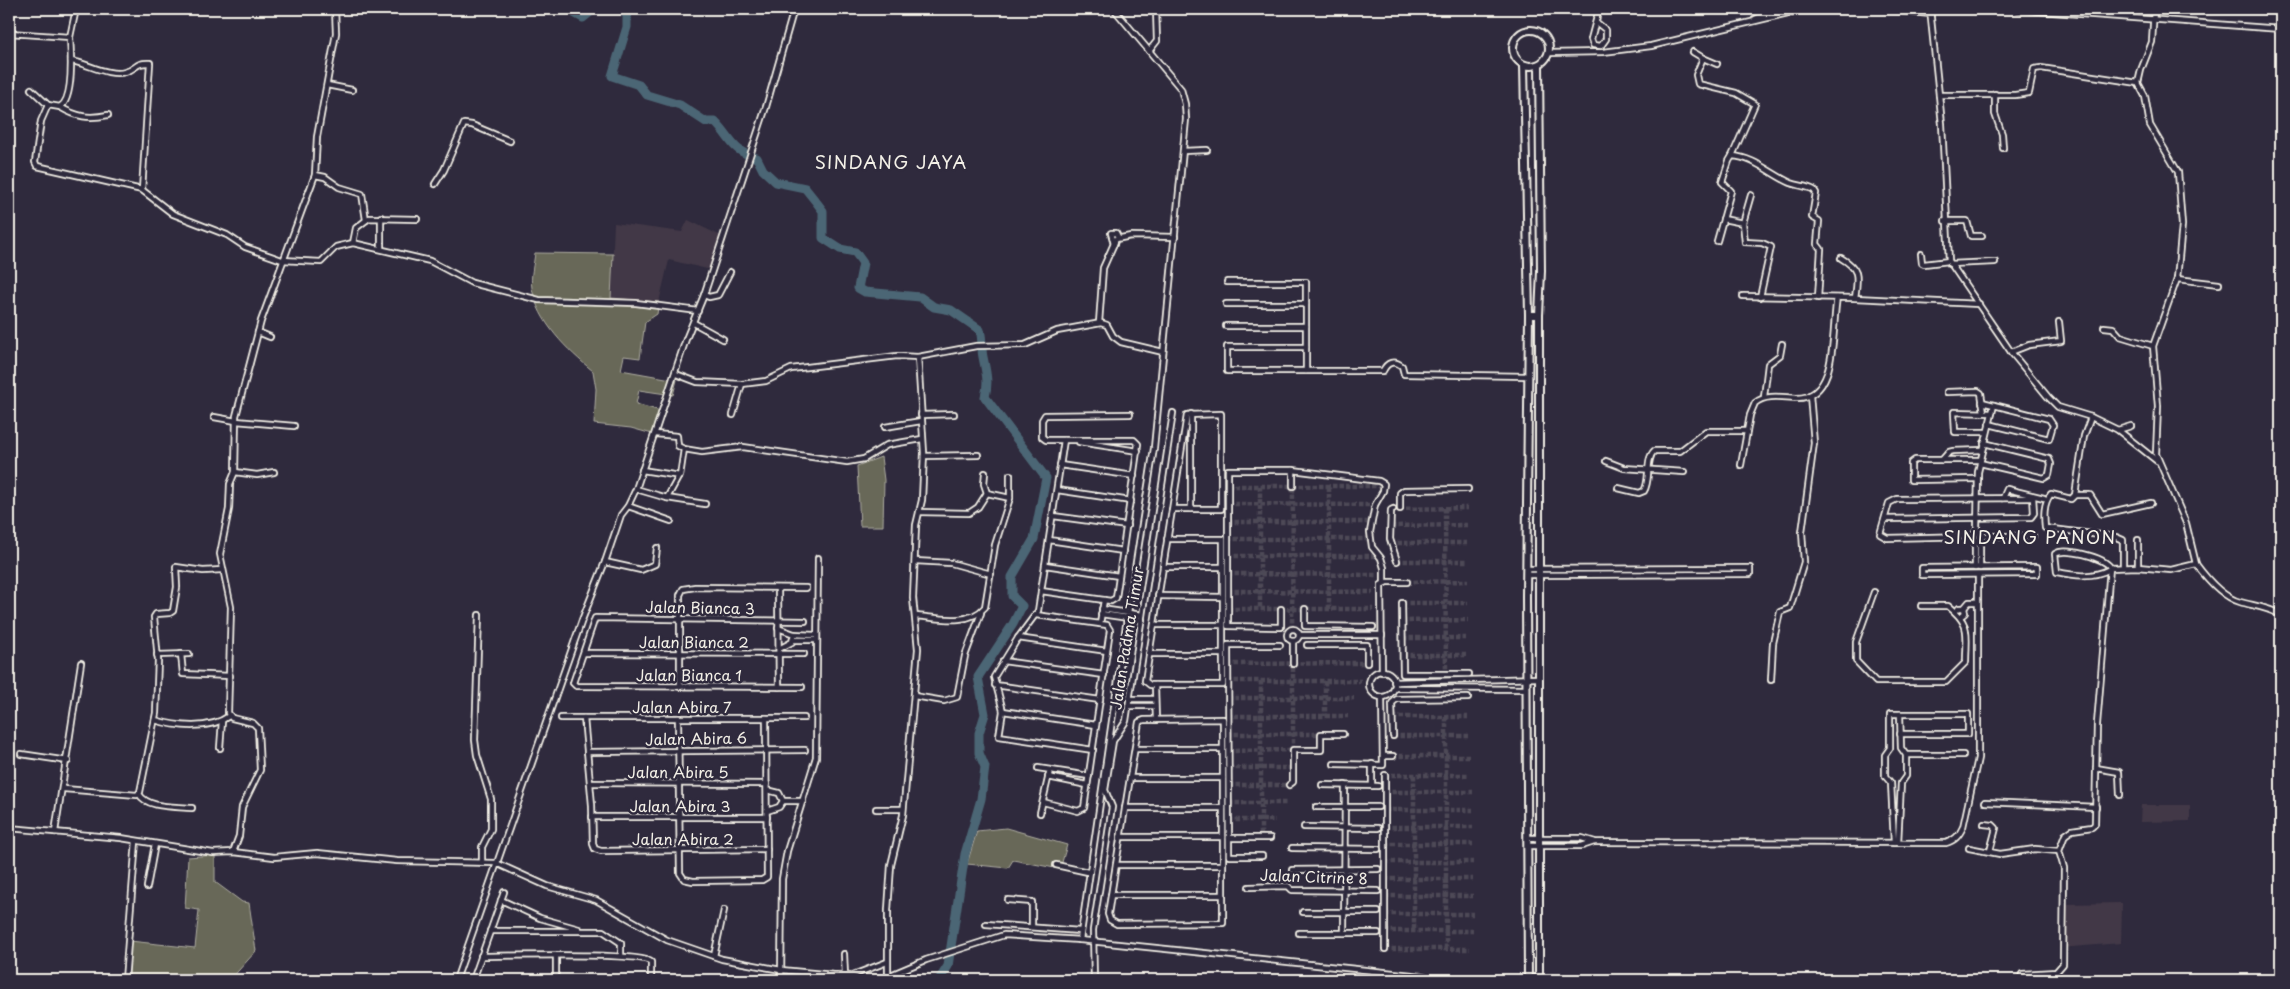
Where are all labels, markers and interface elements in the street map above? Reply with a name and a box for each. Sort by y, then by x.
district label: SINDANG JAYA [815,148,967,175]
district label: SINDANG PANON [1944,523,2116,550]
street label: Jalan Padma Timur [1103,565,1149,711]
street label: Jalan Bianca 3 [645,595,755,619]
street label: Jalan Bianca 2 [639,630,749,653]
street label: Jalan Bianca 1 [636,663,742,686]
street label: Jalan Abira 7 [632,695,732,718]
street label: Jalan Abira 6 [645,726,747,750]
street label: Jalan Abira 5 [627,760,729,783]
street label: Jalan Abira 3 [630,794,730,817]
street label: Jalan Abira 2 [632,827,734,850]
street label: Jalan Citrine 8 [1260,863,1368,889]

